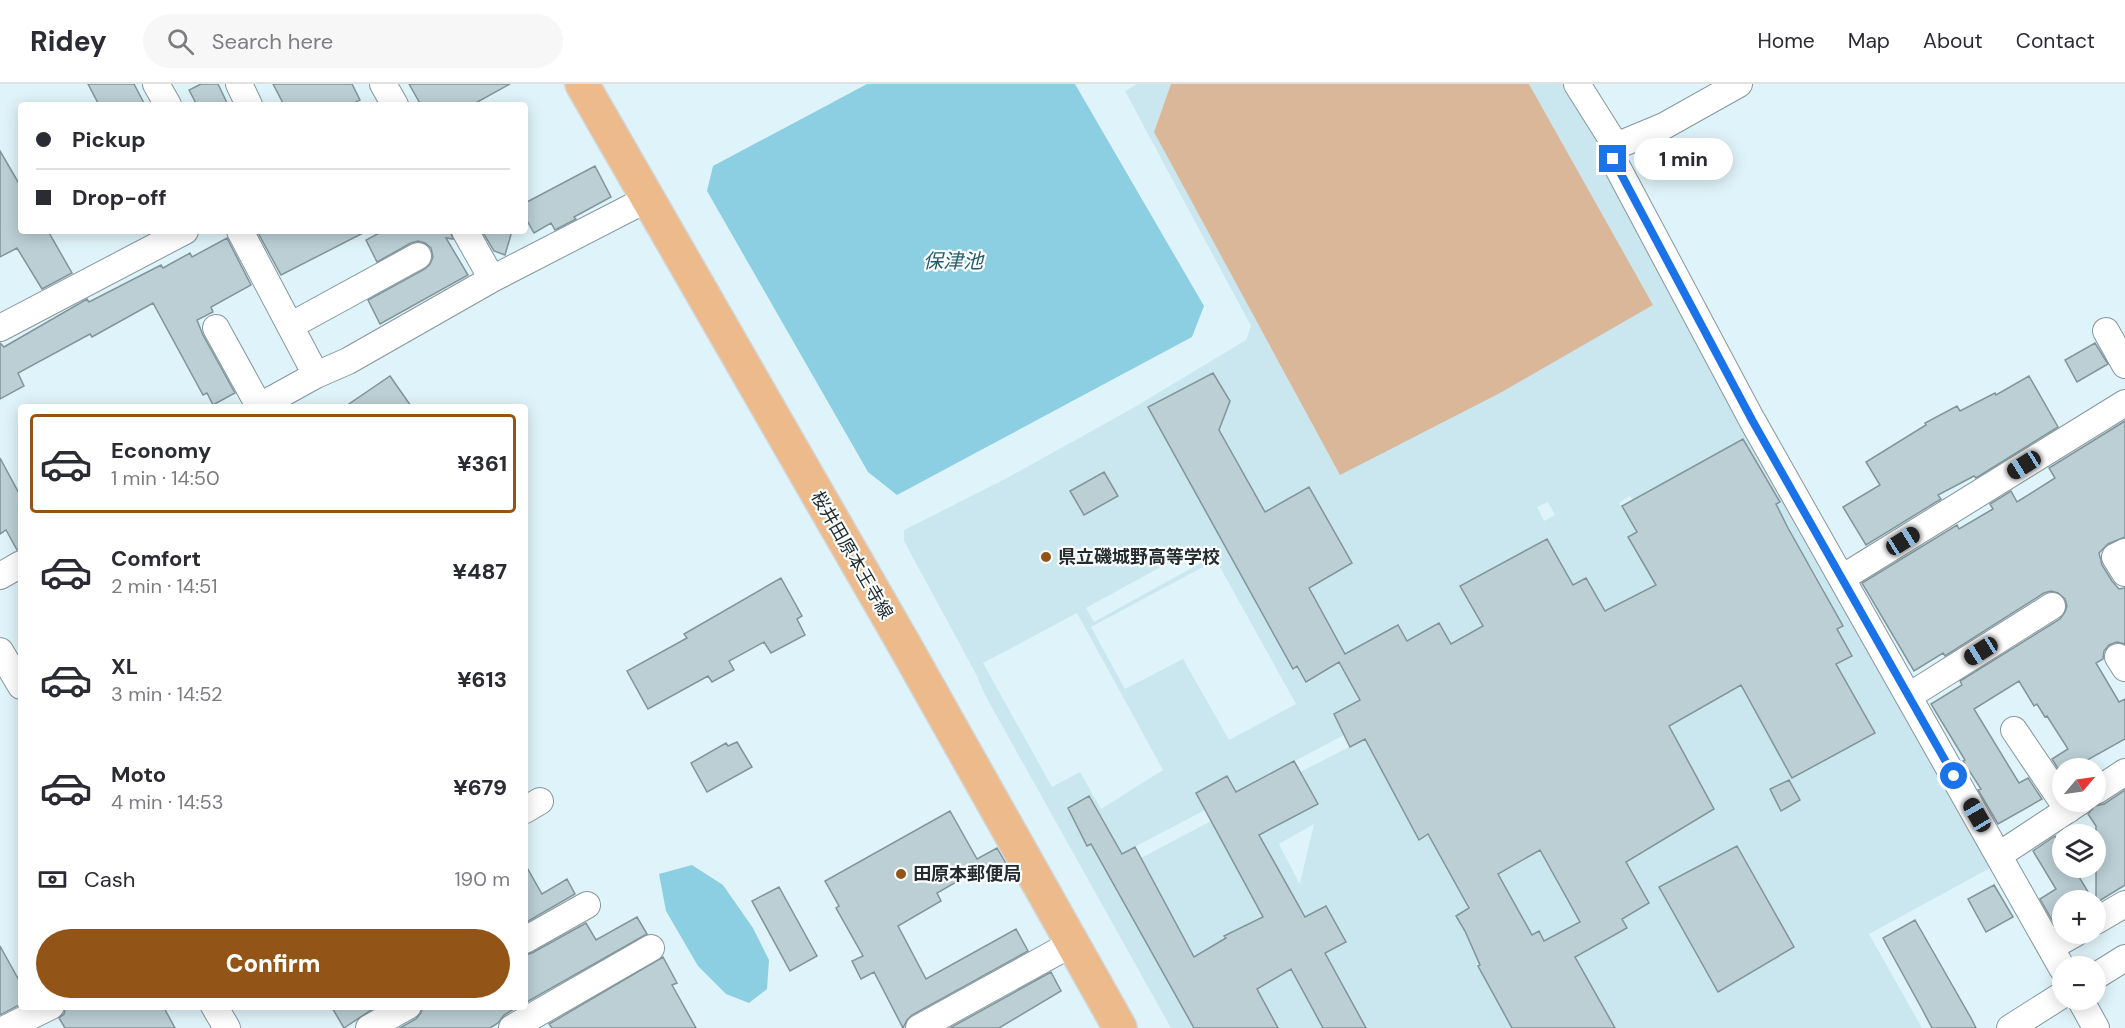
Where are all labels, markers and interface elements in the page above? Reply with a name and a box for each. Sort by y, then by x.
search box [143,14,563,68]
text: Ridey [30,23,107,60]
icon: search [164,25,197,58]
text: Search here [212,27,333,56]
text: Home [1757,27,1815,55]
text: Map [1848,27,1890,55]
text: About [1923,27,1983,55]
text: Contact [2016,27,2095,55]
text: Pickup [72,125,146,154]
callout: 1 min [1634,138,1733,180]
route end [1599,145,1626,172]
text: 1 min [1659,146,1708,172]
text: Drop-off [72,183,167,212]
water label: 保津池 [923,248,985,274]
text: Economy [111,436,211,465]
icon: car [39,437,93,491]
car [2004,448,2044,482]
text: ¥361 [457,449,507,478]
text: 1 min · 14:50 [111,465,220,491]
street label: 桜井田原本王寺線 [806,487,898,623]
car [1883,524,1923,558]
text: Comfort [111,544,201,573]
icon: car [39,545,93,599]
place label: 県立磯城野高等学校 [1058,545,1220,569]
marker: 県立磯城野高等学校 [1039,550,1053,564]
text: ¥487 [453,557,507,586]
text: 2 min · 14:51 [111,573,217,599]
car [1961,634,2001,668]
text: XL [111,652,138,681]
icon: car [39,653,93,707]
text: ¥613 [457,665,507,694]
text: 3 min · 14:52 [111,681,223,707]
north arrow [2052,758,2106,812]
map controls [2052,758,2106,1010]
text: Moto [111,760,166,789]
icon: car [39,761,93,815]
route start [1940,762,1967,789]
text: ¥679 [453,773,507,802]
text: 4 min · 14:53 [111,789,224,815]
car [1960,795,1994,835]
button: layers [2052,824,2106,878]
place label: 田原本郵便局 [913,862,1021,886]
icon: cash [36,863,69,896]
text: Cash [84,865,135,894]
text: 190 m [454,866,510,892]
marker: 田原本郵便局 [894,867,908,881]
button: + [2052,890,2106,944]
button: Confirm [36,929,510,998]
button: − [2052,956,2106,1010]

